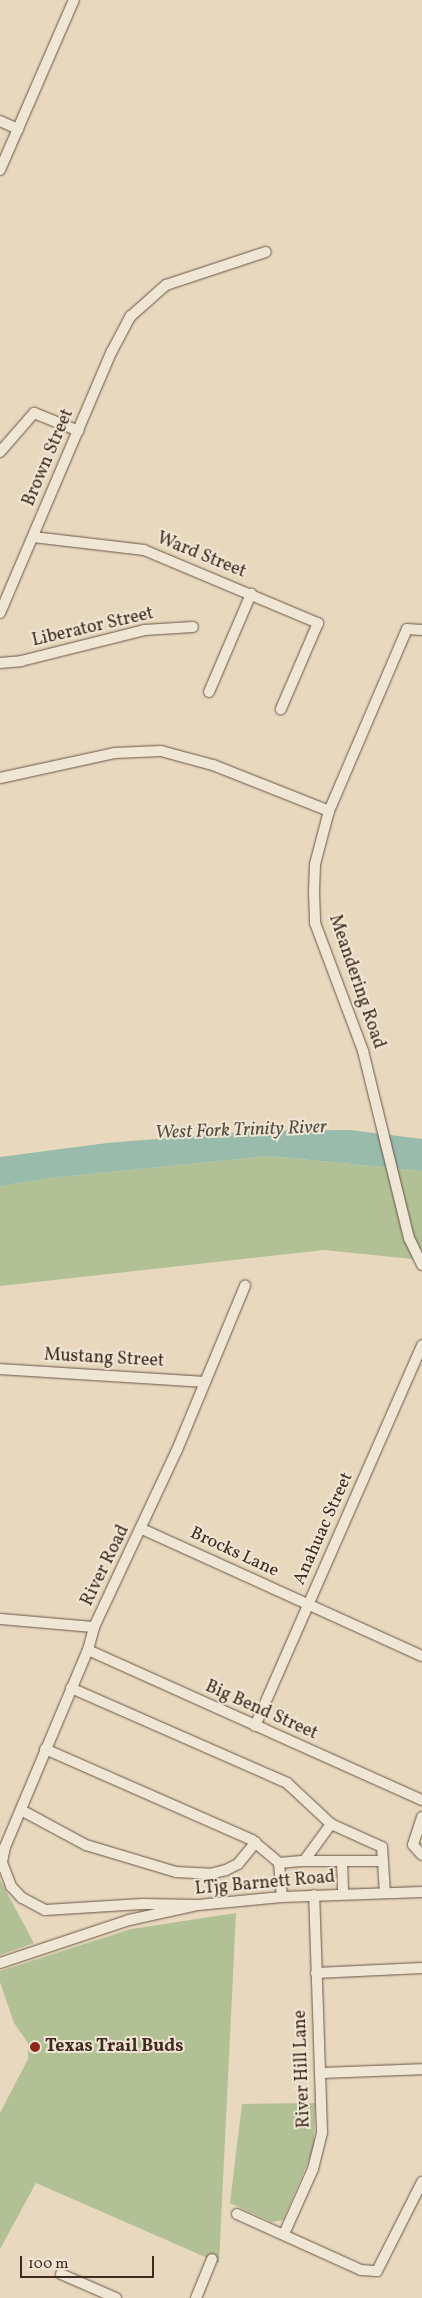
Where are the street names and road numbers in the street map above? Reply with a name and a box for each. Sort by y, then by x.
street label: Brown Street [19,406,79,510]
street label: Ward Street [153,528,249,584]
street label: Liberator Street [30,604,156,652]
street label: Meandering Road [323,912,389,1052]
street label: Mustang Street [43,1345,165,1373]
street label: Anahuac Street [290,1469,358,1589]
street label: River Road [77,1522,135,1610]
street label: Brocks Lane [186,1523,282,1583]
street label: Big Bend Street [201,1677,321,1745]
street label: LTjg Barnett Road [194,1867,336,1901]
street label: River Hill Lane [290,2009,316,2129]

